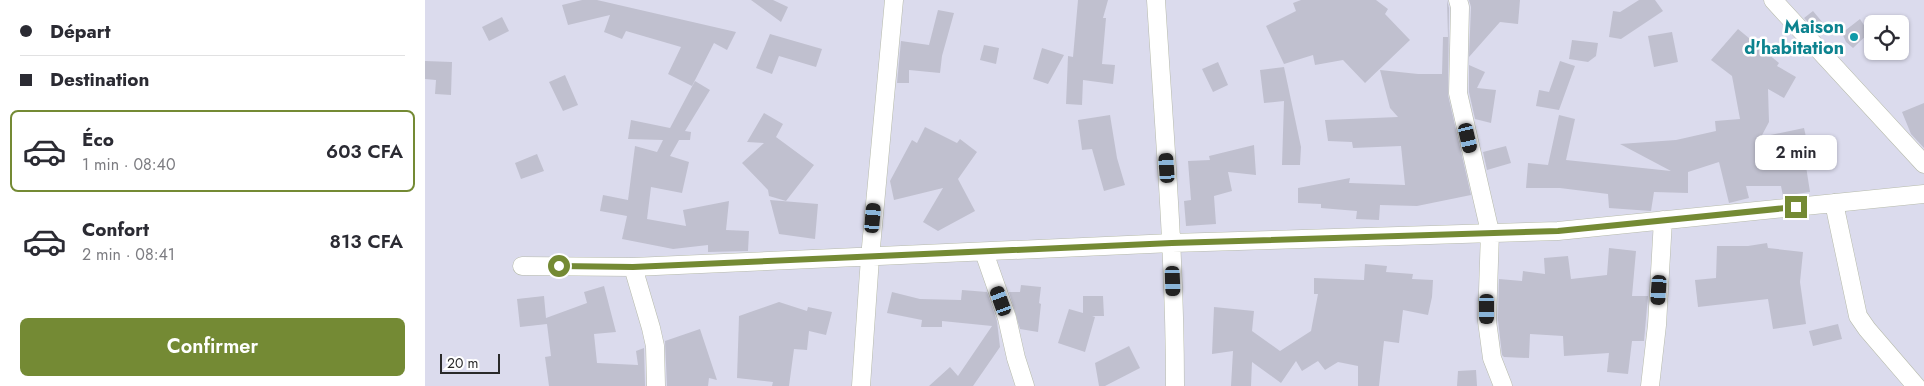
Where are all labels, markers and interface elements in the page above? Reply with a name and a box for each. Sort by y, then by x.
place label: Maison d'habitation [1744,14,1844,61]
map controls [1864,15,1909,60]
button: locate [1864,15,1909,60]
text: Départ [50,18,111,45]
marker: Maison d'habitation [1848,31,1860,43]
text: Destination [50,66,149,93]
car [1457,122,1478,154]
text: Éco [82,126,114,153]
icon: car [22,129,67,174]
callout: 2 min [1755,134,1837,170]
text: 603 CFA [326,138,403,165]
text: 2 min [1775,141,1817,164]
text: 1 min · 08:40 [82,153,176,176]
car [1158,153,1175,183]
route end [1785,196,1807,218]
car [864,202,881,234]
text: Confort [82,216,149,243]
icon: car [22,219,67,264]
text: 813 CFA [330,228,403,255]
text: 2 min · 08:41 [82,243,175,266]
route start [548,255,570,277]
car [1164,266,1181,296]
car [1650,275,1667,305]
car [988,284,1013,318]
car [1479,294,1494,324]
button: Confirmer [20,318,405,376]
scale bar [440,351,500,374]
text: 20 m [447,353,479,373]

